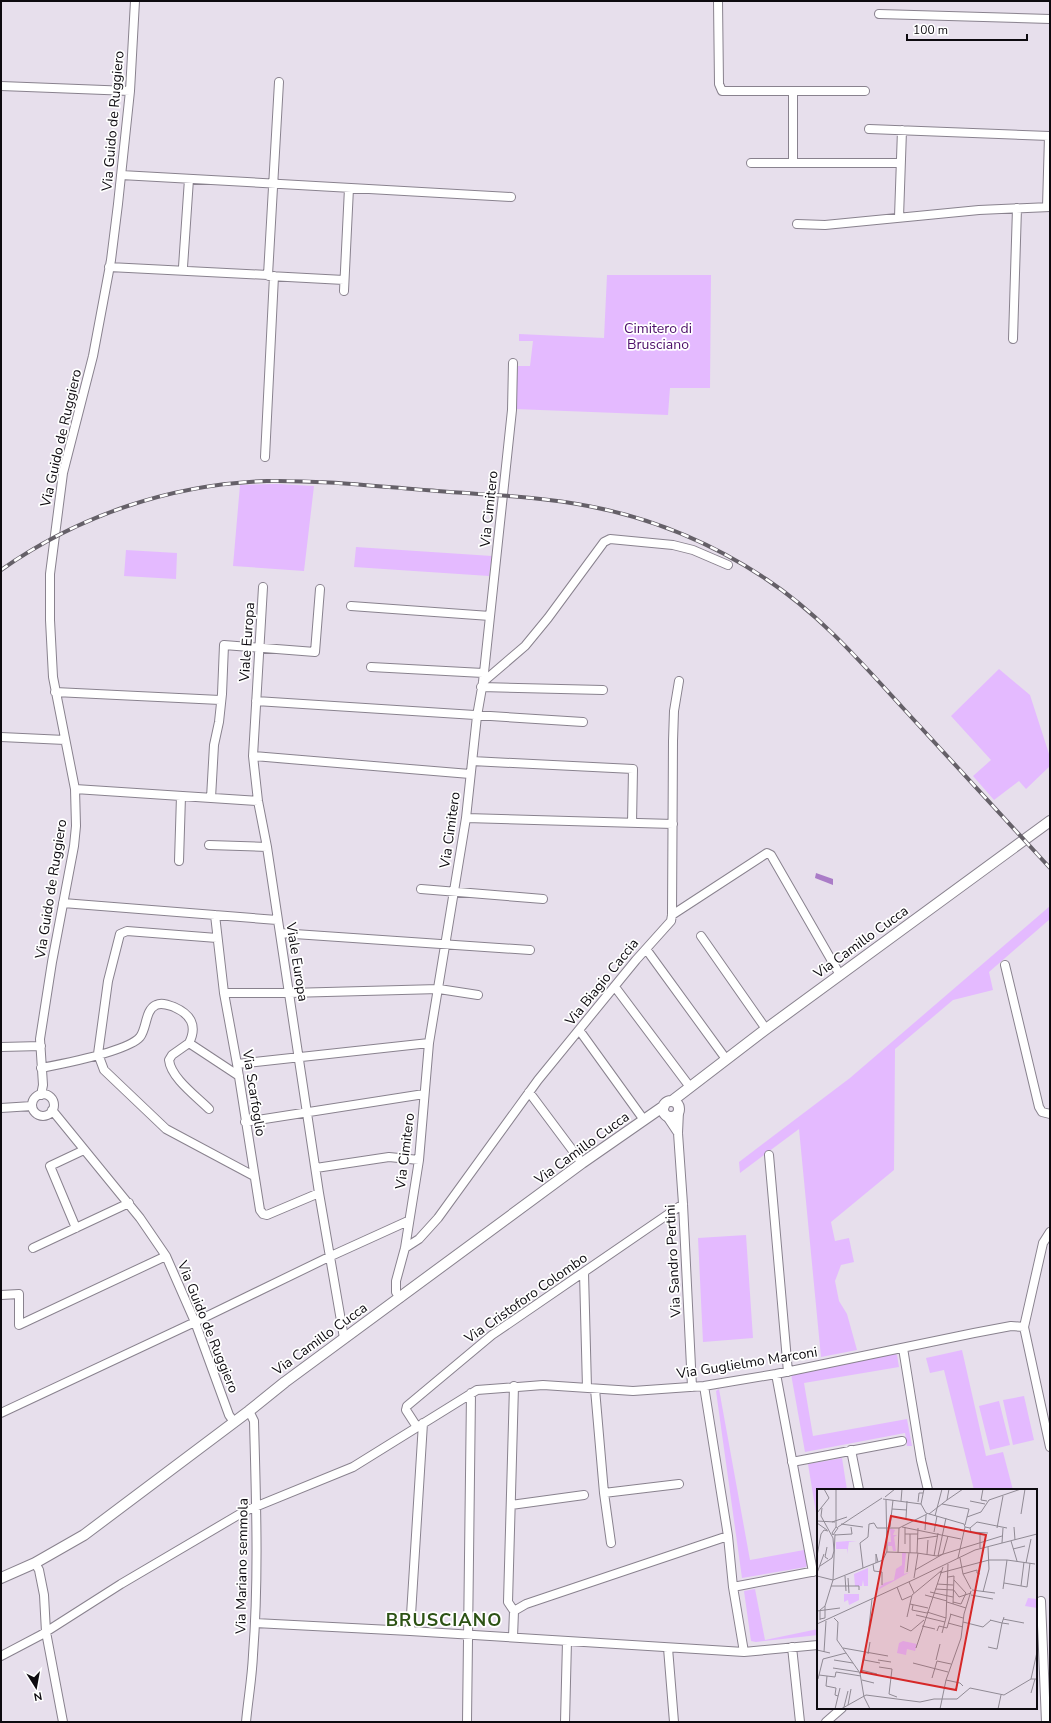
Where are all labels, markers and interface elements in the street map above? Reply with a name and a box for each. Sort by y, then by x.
scale bar [907,16,1027,42]
text: 100 m [913,22,948,38]
street label: Via Guido de Ruggiero [97,50,129,193]
park label: Cimitero di Brusciano [624,319,692,354]
street label: Via Guido de Ruggiero [36,367,86,510]
street label: Via Cimitero [475,470,502,549]
street label: Viale Europa [235,602,259,683]
street label: Via Cimitero [435,790,465,870]
street label: Via Guido de Ruggiero [30,818,71,961]
street label: Via Camillo Cucca [809,901,912,983]
street label: Viale Europa [281,920,313,1003]
street label: Via Biagio Caccia [560,934,643,1030]
street label: Via Scarfoglio [238,1047,270,1138]
street label: Via Camillo Cucca [530,1107,633,1189]
street label: Via Cimitero [391,1112,419,1191]
street label: Via Sandro Pertini [661,1204,685,1319]
street label: Via Cristoforo Colombo [460,1248,591,1348]
street label: Via Guido de Ruggiero [172,1257,243,1396]
street label: Via Camillo Cucca [268,1298,371,1380]
street label: Via Guglielmo Marconi [674,1343,819,1384]
inset map [817,1489,1037,1709]
street label: Via Mariano semmola [231,1498,253,1635]
district label: BRUSCIANO [386,1608,502,1632]
north arrow [16,1667,56,1707]
text: N [32,1688,43,1704]

